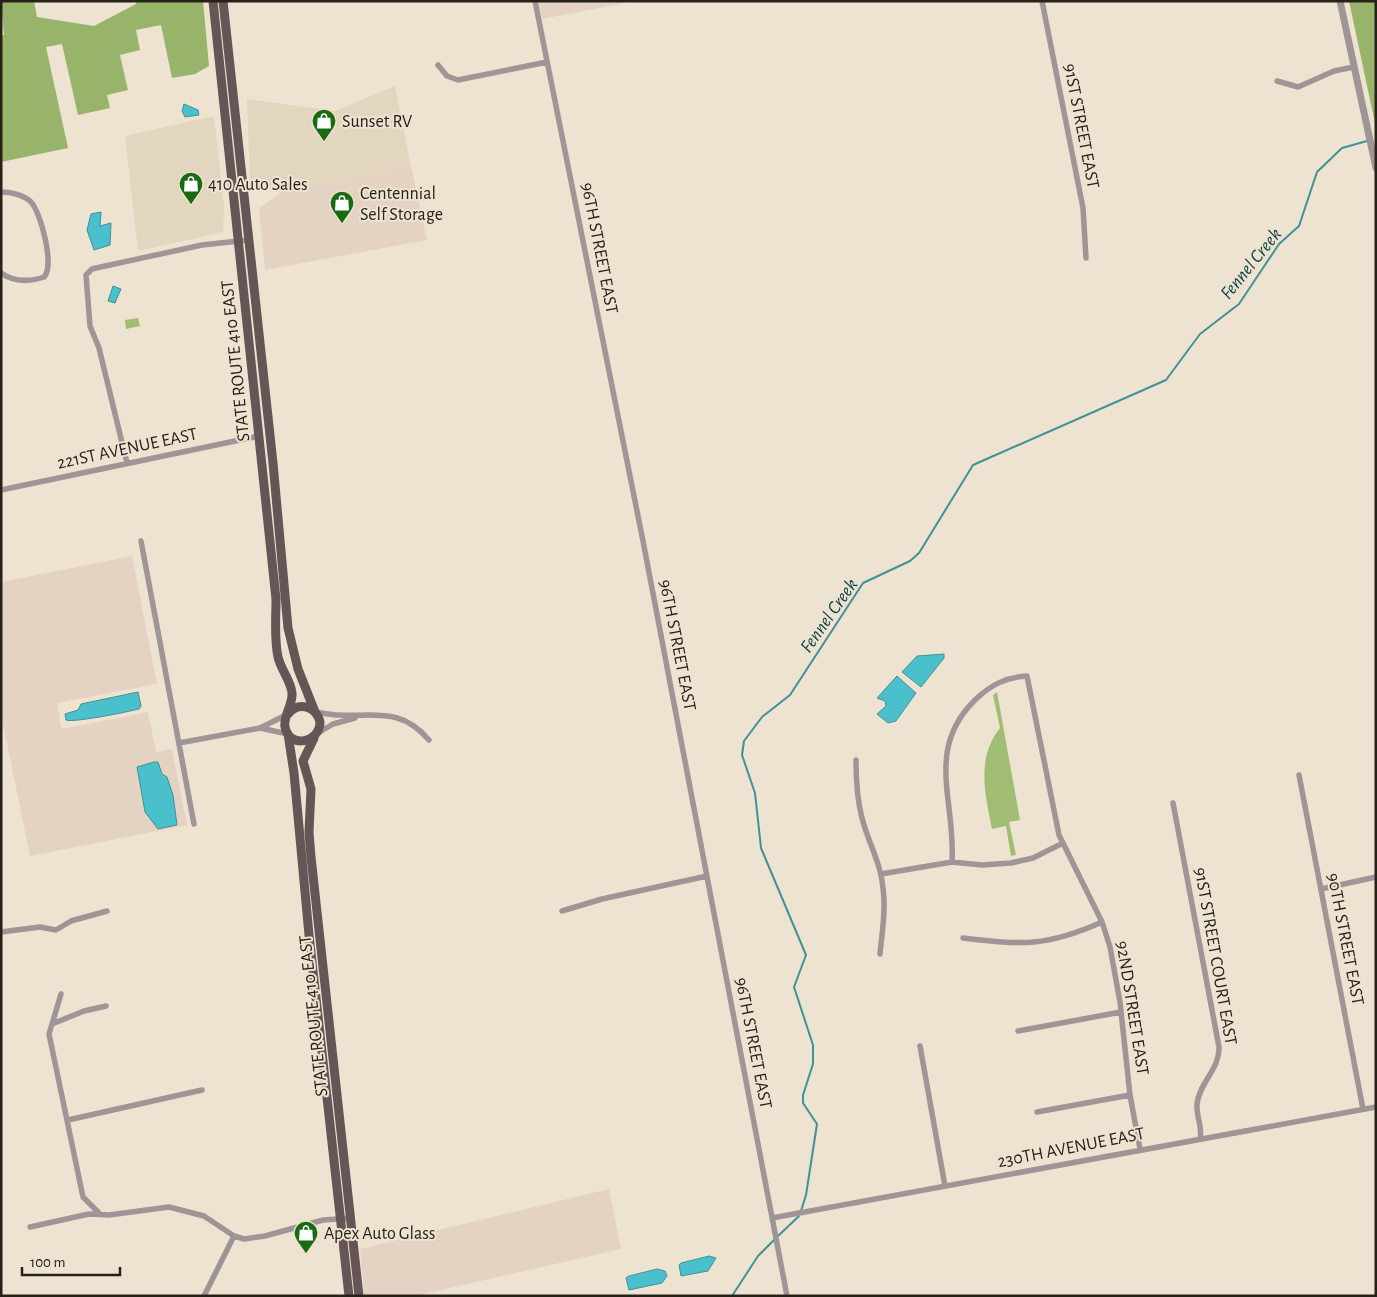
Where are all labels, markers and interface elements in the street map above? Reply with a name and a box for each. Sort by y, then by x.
street label: 91ST STREET EAST [1060,62,1102,190]
shop icon: Sunset RV [311,108,337,142]
place label: Sunset RV [342,113,413,131]
shop icon: 410 Auto Sales [178,171,204,205]
place label: 410 Auto Sales [208,176,308,194]
street label: 96TH STREET EAST [577,181,621,316]
place label: Centennial Self Storage [360,185,443,224]
shop icon: Centennial Self Storage [329,190,355,224]
water label: Fennel Creek [1217,225,1286,303]
street label: STATE ROUTE 410 EAST [219,279,253,443]
street label: 221ST AVENUE EAST [56,425,199,473]
water label: Fennel Creek [797,575,862,656]
street label: 96TH STREET EAST [655,578,699,713]
street label: 91ST STREET COURT EAST [1191,866,1240,1047]
street label: 90TH STREET EAST [1323,872,1367,1007]
street label: STATE ROUTE 410 EAST [297,934,331,1098]
street label: 92ND STREET EAST [1113,940,1152,1077]
street label: 96TH STREET EAST [731,976,775,1111]
street label: 230TH AVENUE EAST [996,1125,1146,1171]
shop icon: Apex Auto Glass [293,1220,319,1254]
place label: Apex Auto Glass [324,1225,436,1243]
scale bar [22,1244,120,1276]
text: 100 m [30,1255,65,1270]

